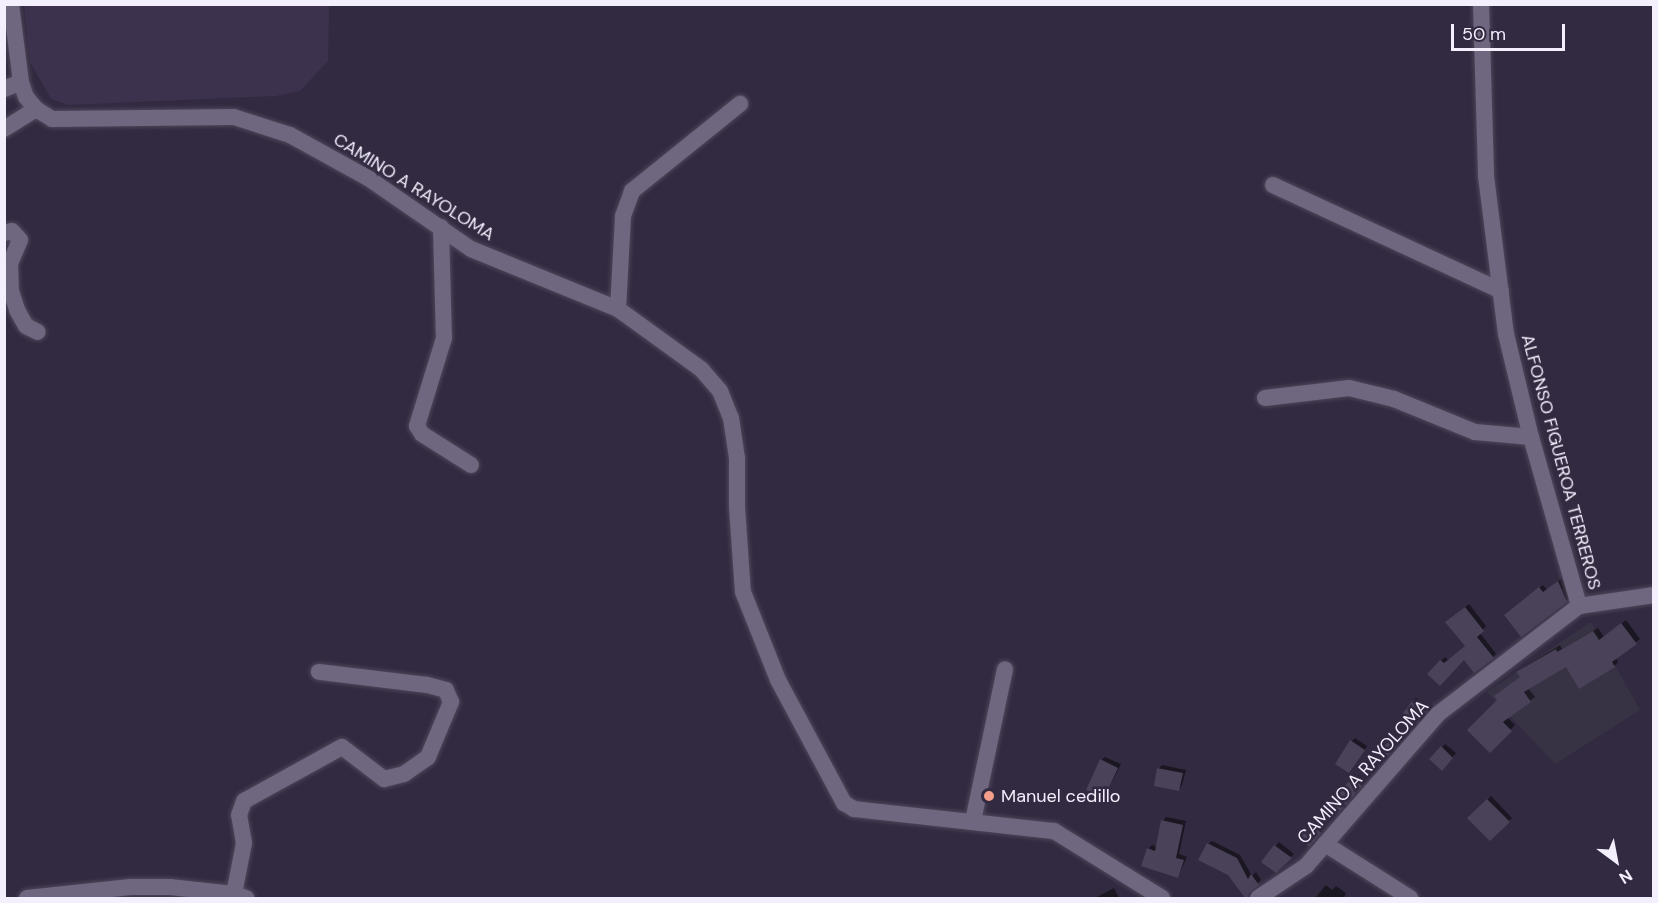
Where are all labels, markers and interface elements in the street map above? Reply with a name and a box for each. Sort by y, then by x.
scale bar [1454,12,1568,50]
text: 50 m [1462,22,1506,46]
street label: CAMINO A RAYOLOMA [329,129,499,245]
street label: ALFONSO FIGUEROA TERREROS [1516,332,1606,592]
street label: CAMINO A RAYOLOMA [1293,696,1433,848]
place label: Manuel cedillo [1001,785,1120,807]
marker: Manuel cedillo [982,789,996,803]
north arrow [1586,831,1646,891]
text: N [1615,865,1636,889]

